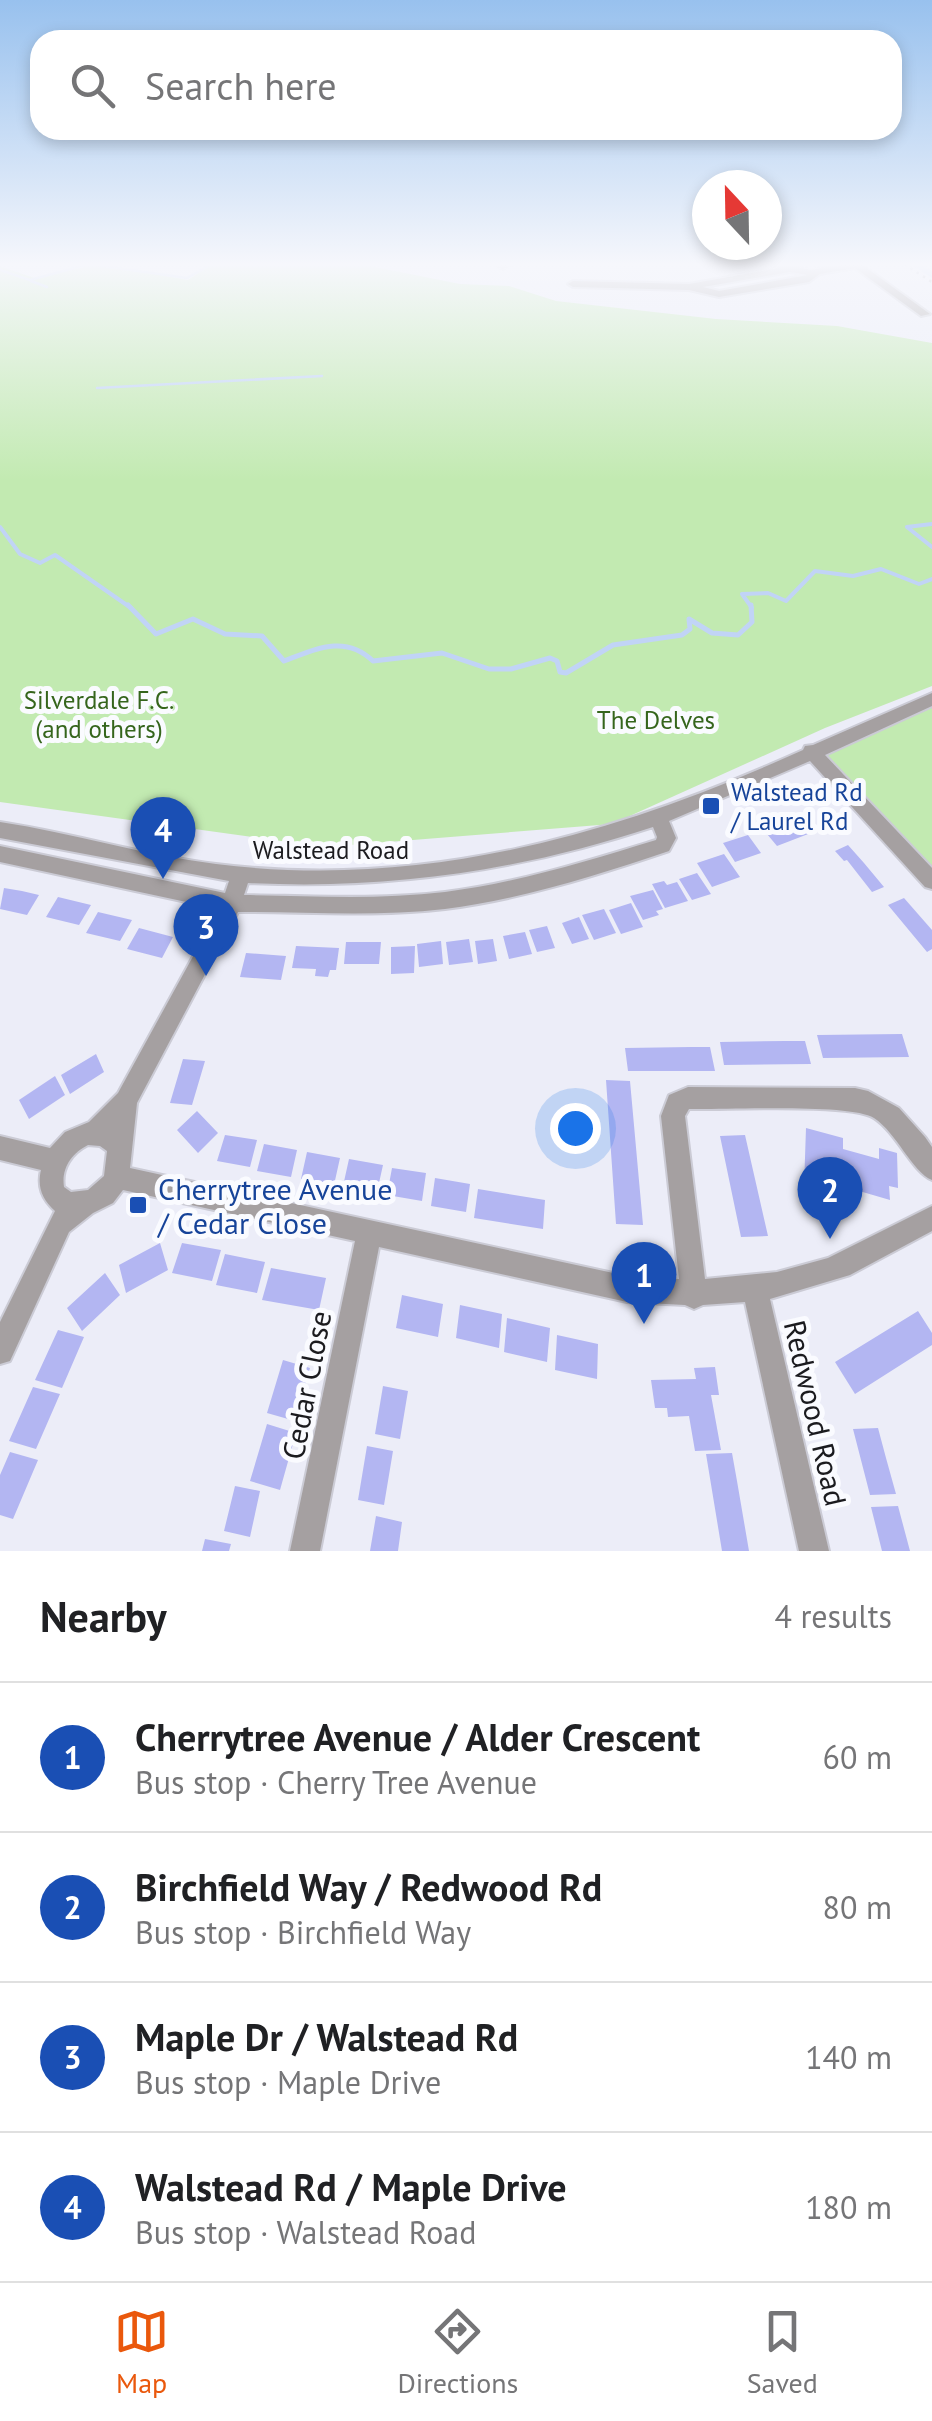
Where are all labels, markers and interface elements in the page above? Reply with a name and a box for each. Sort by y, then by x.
search box [30,30,902,140]
icon: search [65,58,120,113]
text: Search here [145,61,337,110]
north arrow [692,170,782,260]
park label: Silverdale F.C. (and others) [24,684,174,745]
park label: The Delves [597,704,715,736]
place label: Walstead Rd / Laurel Rd [730,776,863,837]
marker: Walstead Rd / Laurel Rd [700,795,722,817]
pin: 4 [130,796,196,879]
street label: Walstead Road [253,834,409,866]
pin: 3 [174,894,238,976]
your location [550,1103,601,1154]
pin: 2 [798,1156,862,1239]
place label: Cherrytree Avenue / Cedar Close [156,1169,392,1242]
marker: Cherrytree Avenue / Cedar Close [127,1194,149,1216]
pin: 1 [612,1242,676,1324]
street label: Cedar Close [273,1307,339,1463]
street label: Redwood Road [776,1316,856,1510]
text: Nearby [40,1589,167,1644]
text: 4 results [774,1595,892,1637]
text: Cherrytree Avenue / Alder Crescent [135,1712,700,1761]
text: 1 [63,1736,82,1778]
text: 60 m [823,1736,892,1778]
text: Bus stop · Cherry Tree Avenue [135,1761,537,1803]
text: Birchfield Way / Redwood Rd [135,1862,602,1911]
text: 2 [63,1886,82,1928]
text: 80 m [823,1886,892,1928]
text: Bus stop · Birchfield Way [135,1911,471,1953]
text: Maple Dr / Walstead Rd [135,2012,518,2061]
text: 3 [63,2036,82,2078]
text: 140 m [805,2036,892,2078]
text: Bus stop · Maple Drive [135,2061,441,2103]
text: Walstead Rd / Maple Drive [135,2162,567,2211]
text: 4 [63,2186,82,2228]
text: 180 m [805,2186,892,2228]
text: Bus stop · Walstead Road [135,2211,476,2253]
tab: Map [114,2304,169,2401]
tab: Directions [397,2304,518,2401]
tab: Saved [747,2304,818,2401]

